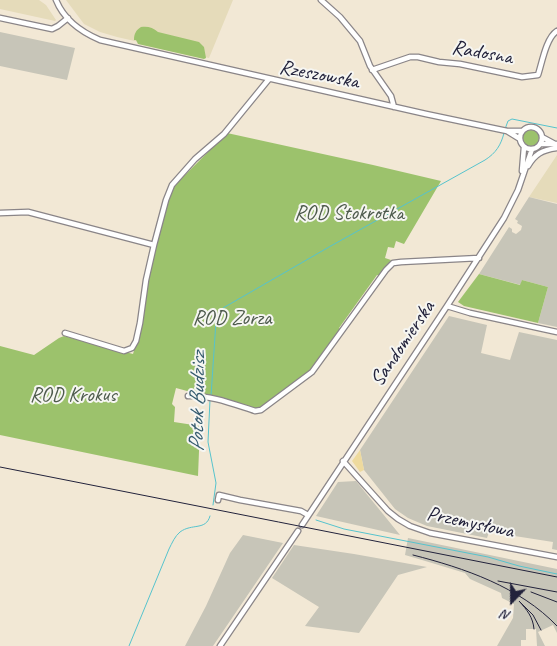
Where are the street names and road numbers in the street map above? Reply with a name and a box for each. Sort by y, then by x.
street label: Radosna [450,35,514,71]
street label: Rzeszowska [277,55,361,95]
street label: Sandomierska [365,296,441,392]
street label: Przemysłowa [424,502,516,544]

